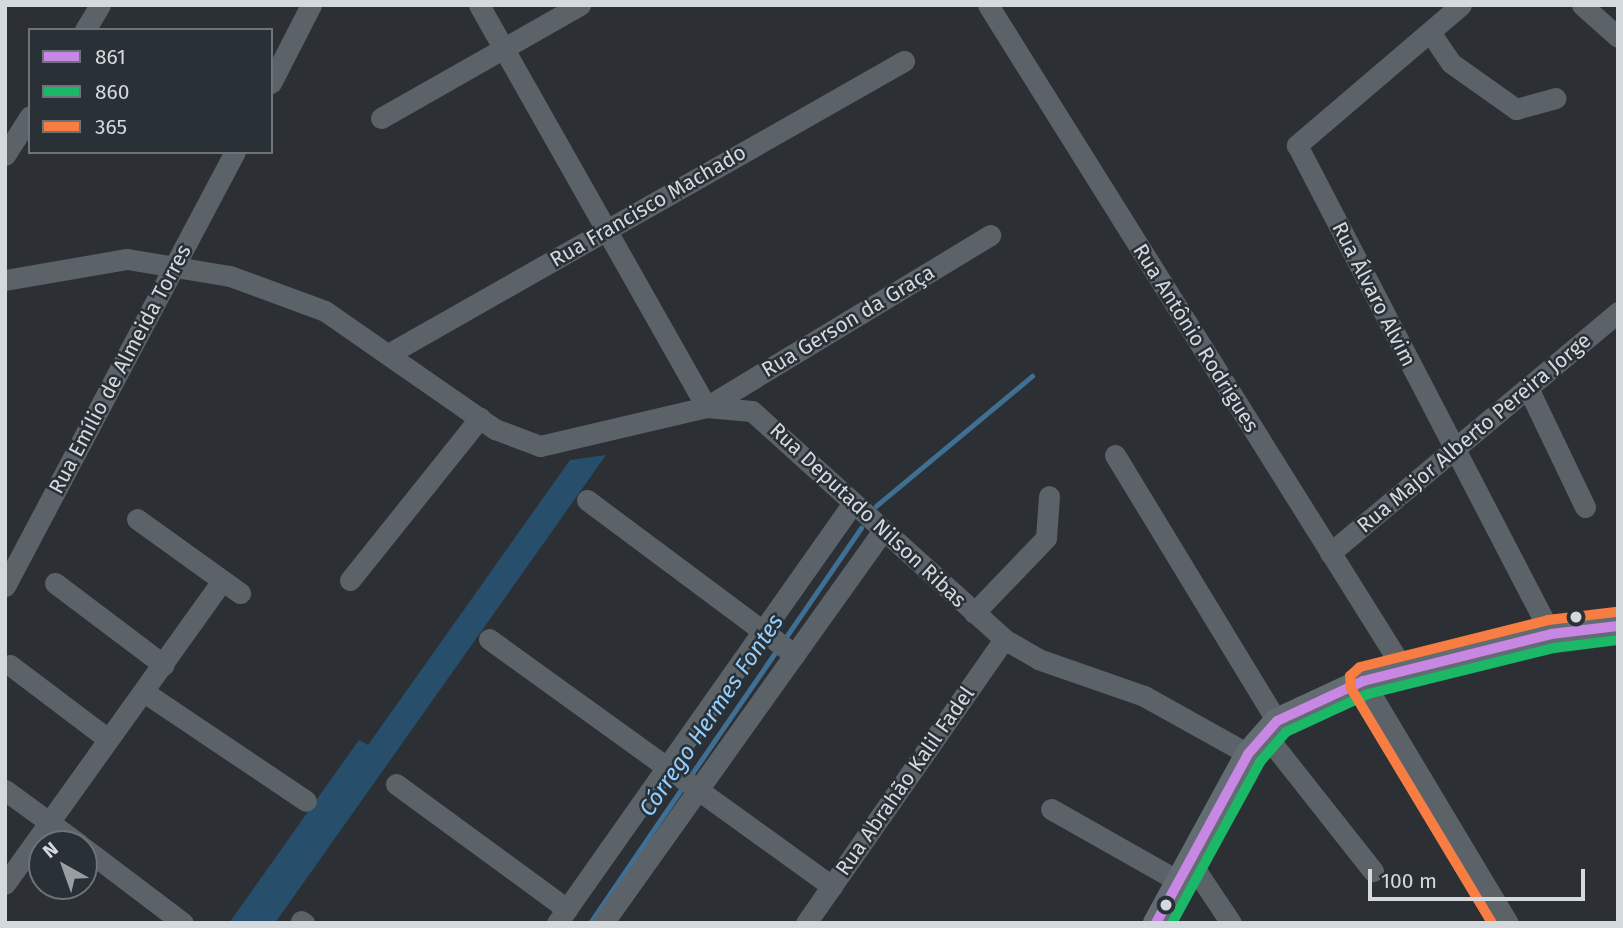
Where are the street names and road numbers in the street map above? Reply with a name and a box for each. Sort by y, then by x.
street label: Rua Francisco Machado [546,140,750,272]
street label: Rua Álvaro Alvim [1327,218,1421,370]
street label: Rua Antônio Rodrigues [1128,239,1264,437]
street label: Rua Emílio de Almeida Torres [44,240,196,498]
street label: Rua Gerson da Graça [757,259,939,383]
street label: Rua Major Alberto Pereira Jorge [1352,328,1596,538]
street label: Rua Deputado Nilson Ribas [765,417,971,613]
street label: Rua Abrahão Kalil Fadel [830,682,980,880]

